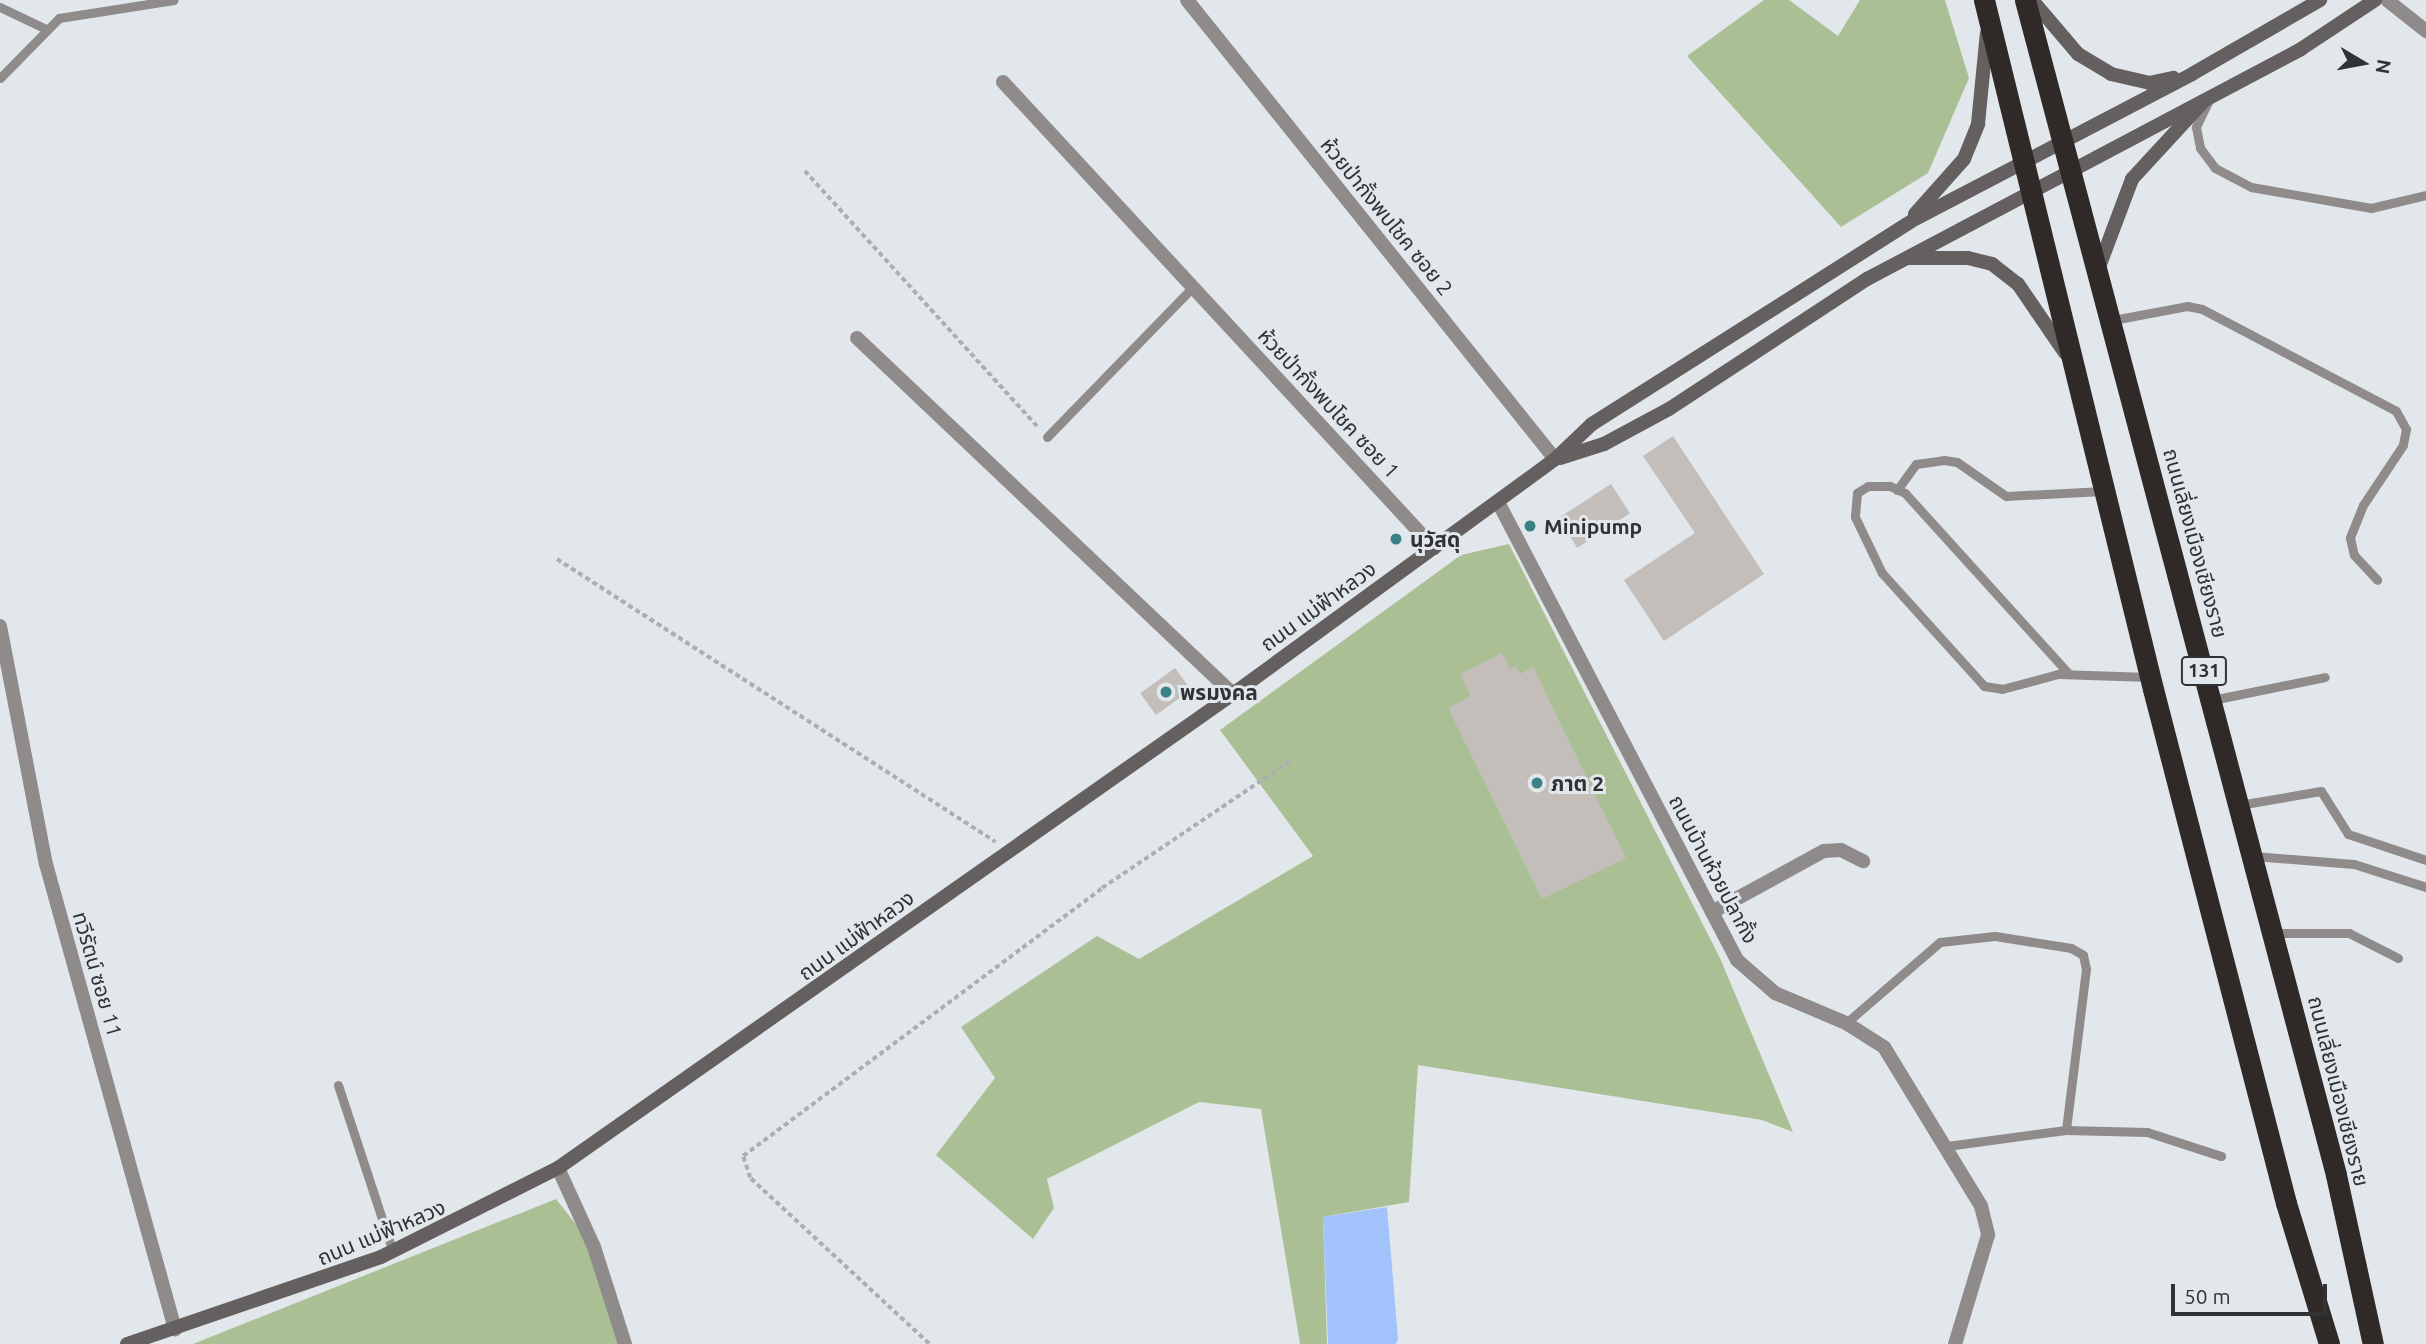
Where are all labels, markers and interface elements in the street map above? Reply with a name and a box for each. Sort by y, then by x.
north arrow [2328,28,2398,98]
text: N [2372,58,2396,76]
street label: ห้วยป่ากั้งพบโชค ซอย 2 [1316,132,1458,300]
street label: ห้วยป่ากั้งพบโชค ซอย 1 [1253,323,1405,483]
street label: ถนนเลี่ยงเมืองเชียงราย [2159,446,2233,640]
place label: Minipump [1544,513,1642,539]
marker: Minipump [1522,518,1538,534]
place label: นุวัสดุ [1410,526,1460,552]
marker: นุวัสดุ [1388,531,1404,547]
street label: ถนน แม่ฟ้าหลวง [1255,556,1381,656]
road number: 131 [2180,656,2228,686]
place label: พรมงคล [1180,679,1258,705]
marker: พรมงคล [1158,684,1174,700]
place label: ภาต 2 [1551,770,1604,796]
marker: ภาต 2 [1529,775,1545,791]
street label: ถนนบ้านห้วยปลากั้ง [1664,790,1764,948]
street label: ถนน แม่ฟ้าหลวง [793,885,919,985]
street label: ทวีรัตน์ ซอย 11 [68,908,128,1040]
street label: ถนนเลี่ยงเมืองเชียงราย [2303,993,2375,1189]
street label: ถนน แม่ฟ้าหลวง [313,1194,449,1270]
scale bar [2174,1270,2330,1314]
text: 50 m [2184,1284,2231,1308]

